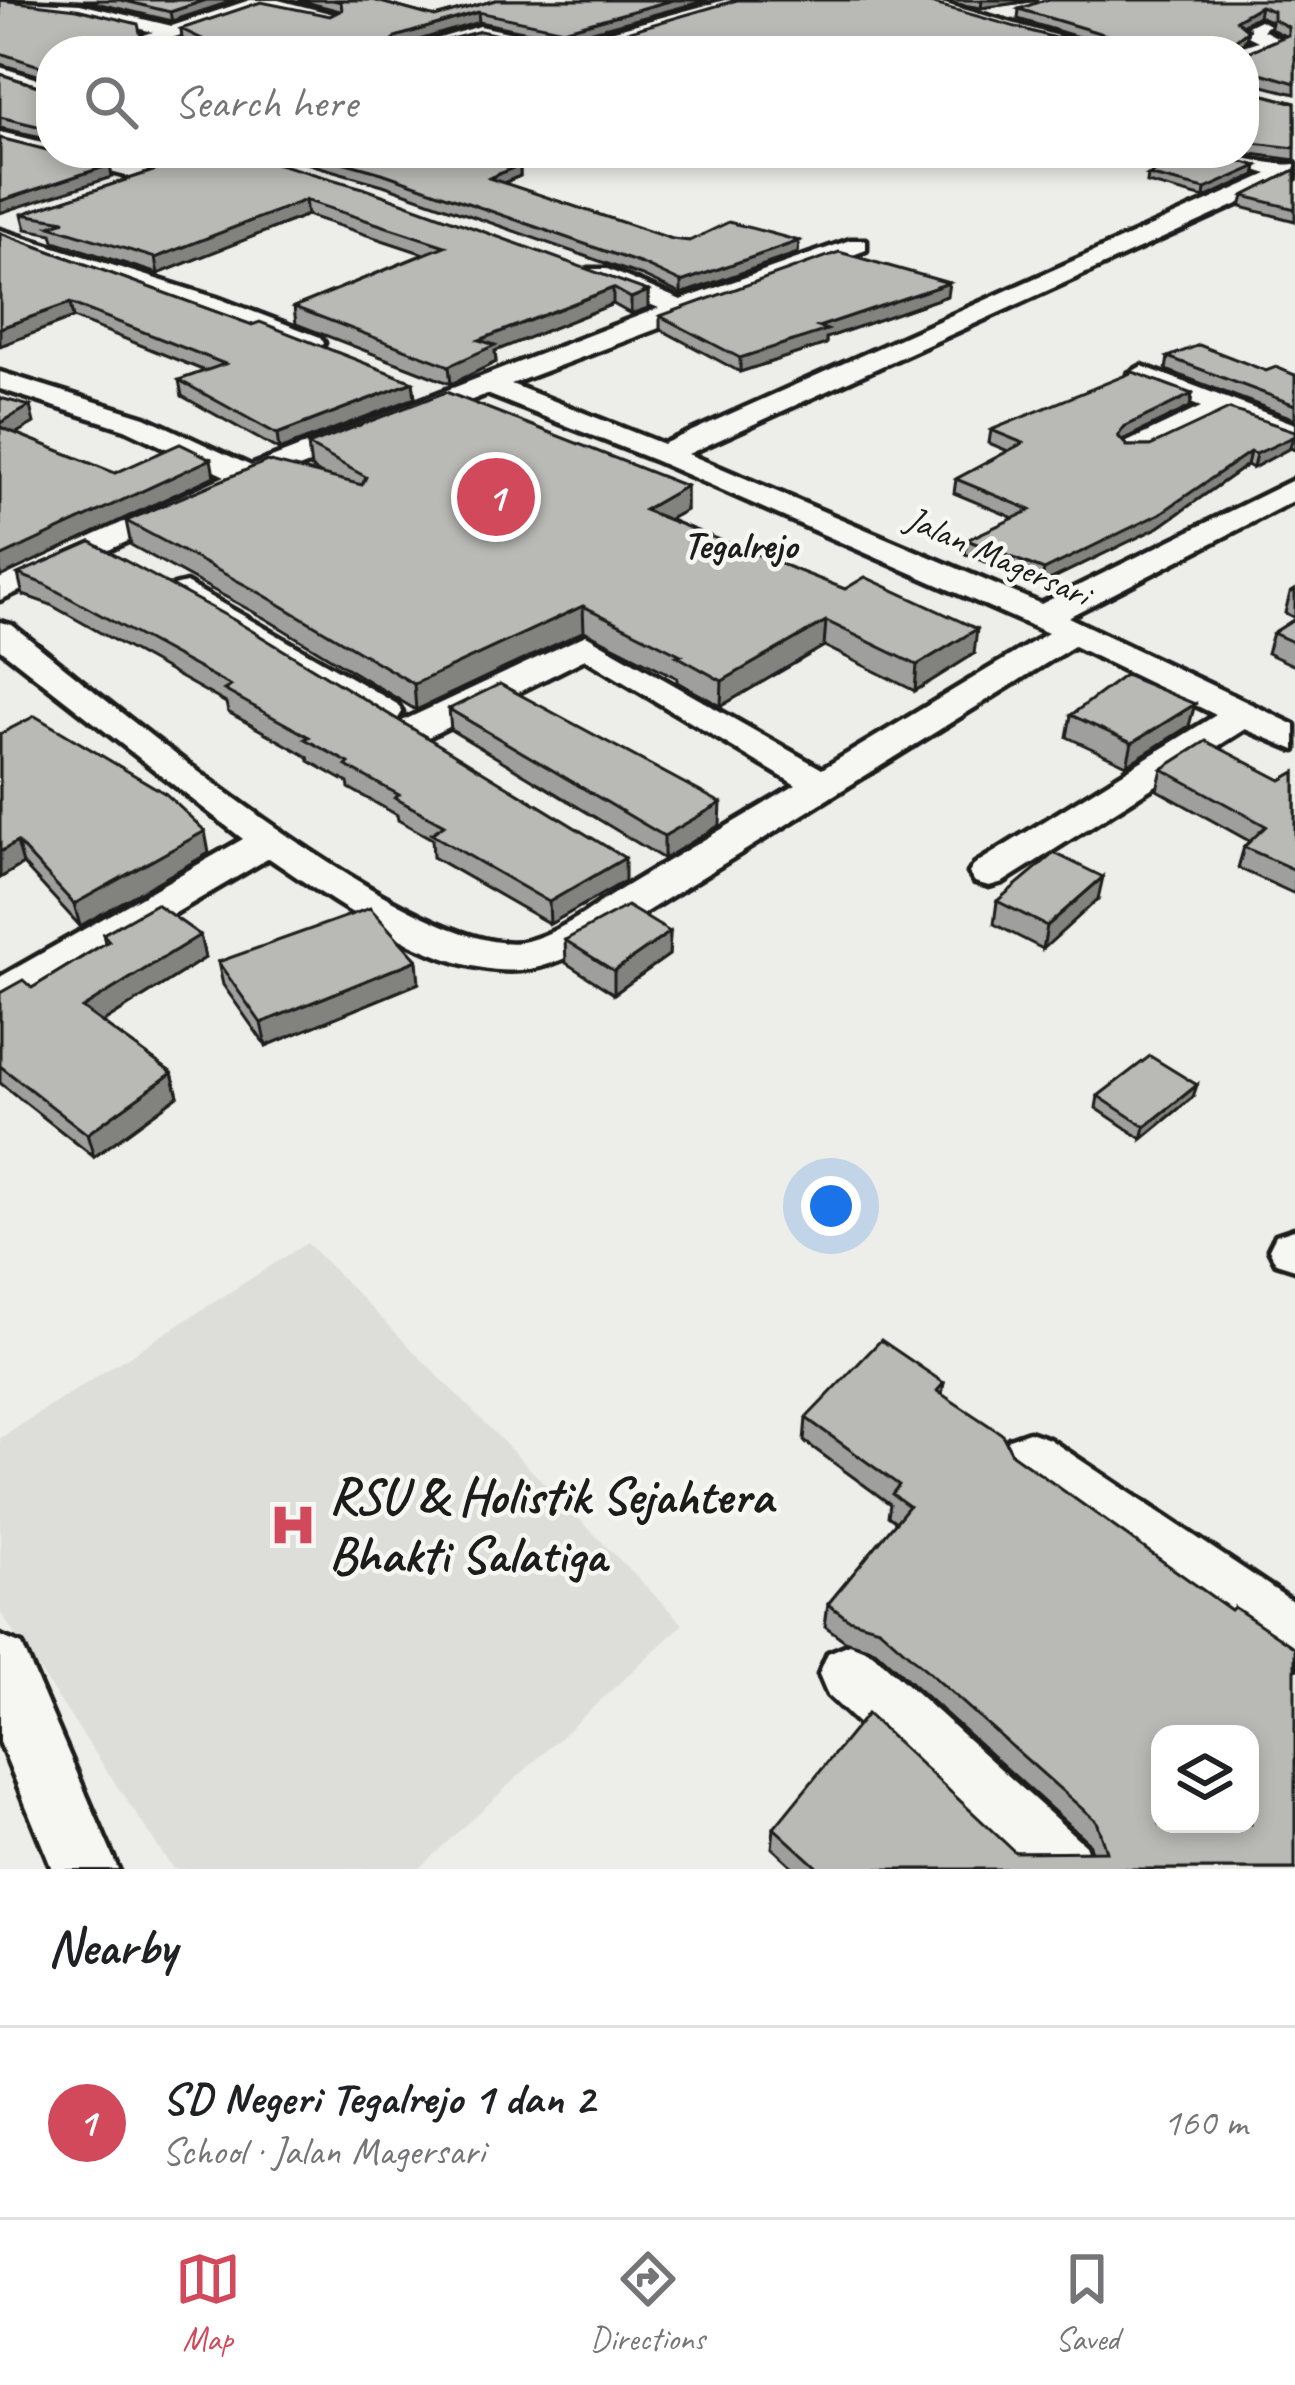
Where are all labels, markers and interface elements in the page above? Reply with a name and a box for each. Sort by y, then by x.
search box [36,36,1259,168]
icon: search [78,69,144,135]
text: Search here [174,74,357,131]
pin: 1 [457,452,535,542]
street label: Jalan Magersari [897,494,1101,619]
district label: Tegalrejo [683,521,800,570]
your location [801,1176,861,1236]
place label: RSU & Holistik Sejahtera Bhakti Salatiga [329,1464,777,1587]
hospital icon: RSU & Holistik Sejahtera Bhakti Salatiga [268,1500,318,1550]
map controls [1151,1725,1259,1833]
button: layers [1151,1725,1259,1833]
text: Nearby [48,1915,176,1979]
text: SD Negeri Tegalrejo 1 dan 2 [162,2070,594,2127]
text: 1 [78,2098,96,2147]
text: 160 m [1163,2098,1247,2147]
text: School · Jalan Magersari [162,2127,485,2176]
tab: Map [175,2246,241,2360]
tab: Directions [590,2246,705,2360]
tab: Saved [1054,2246,1120,2360]

